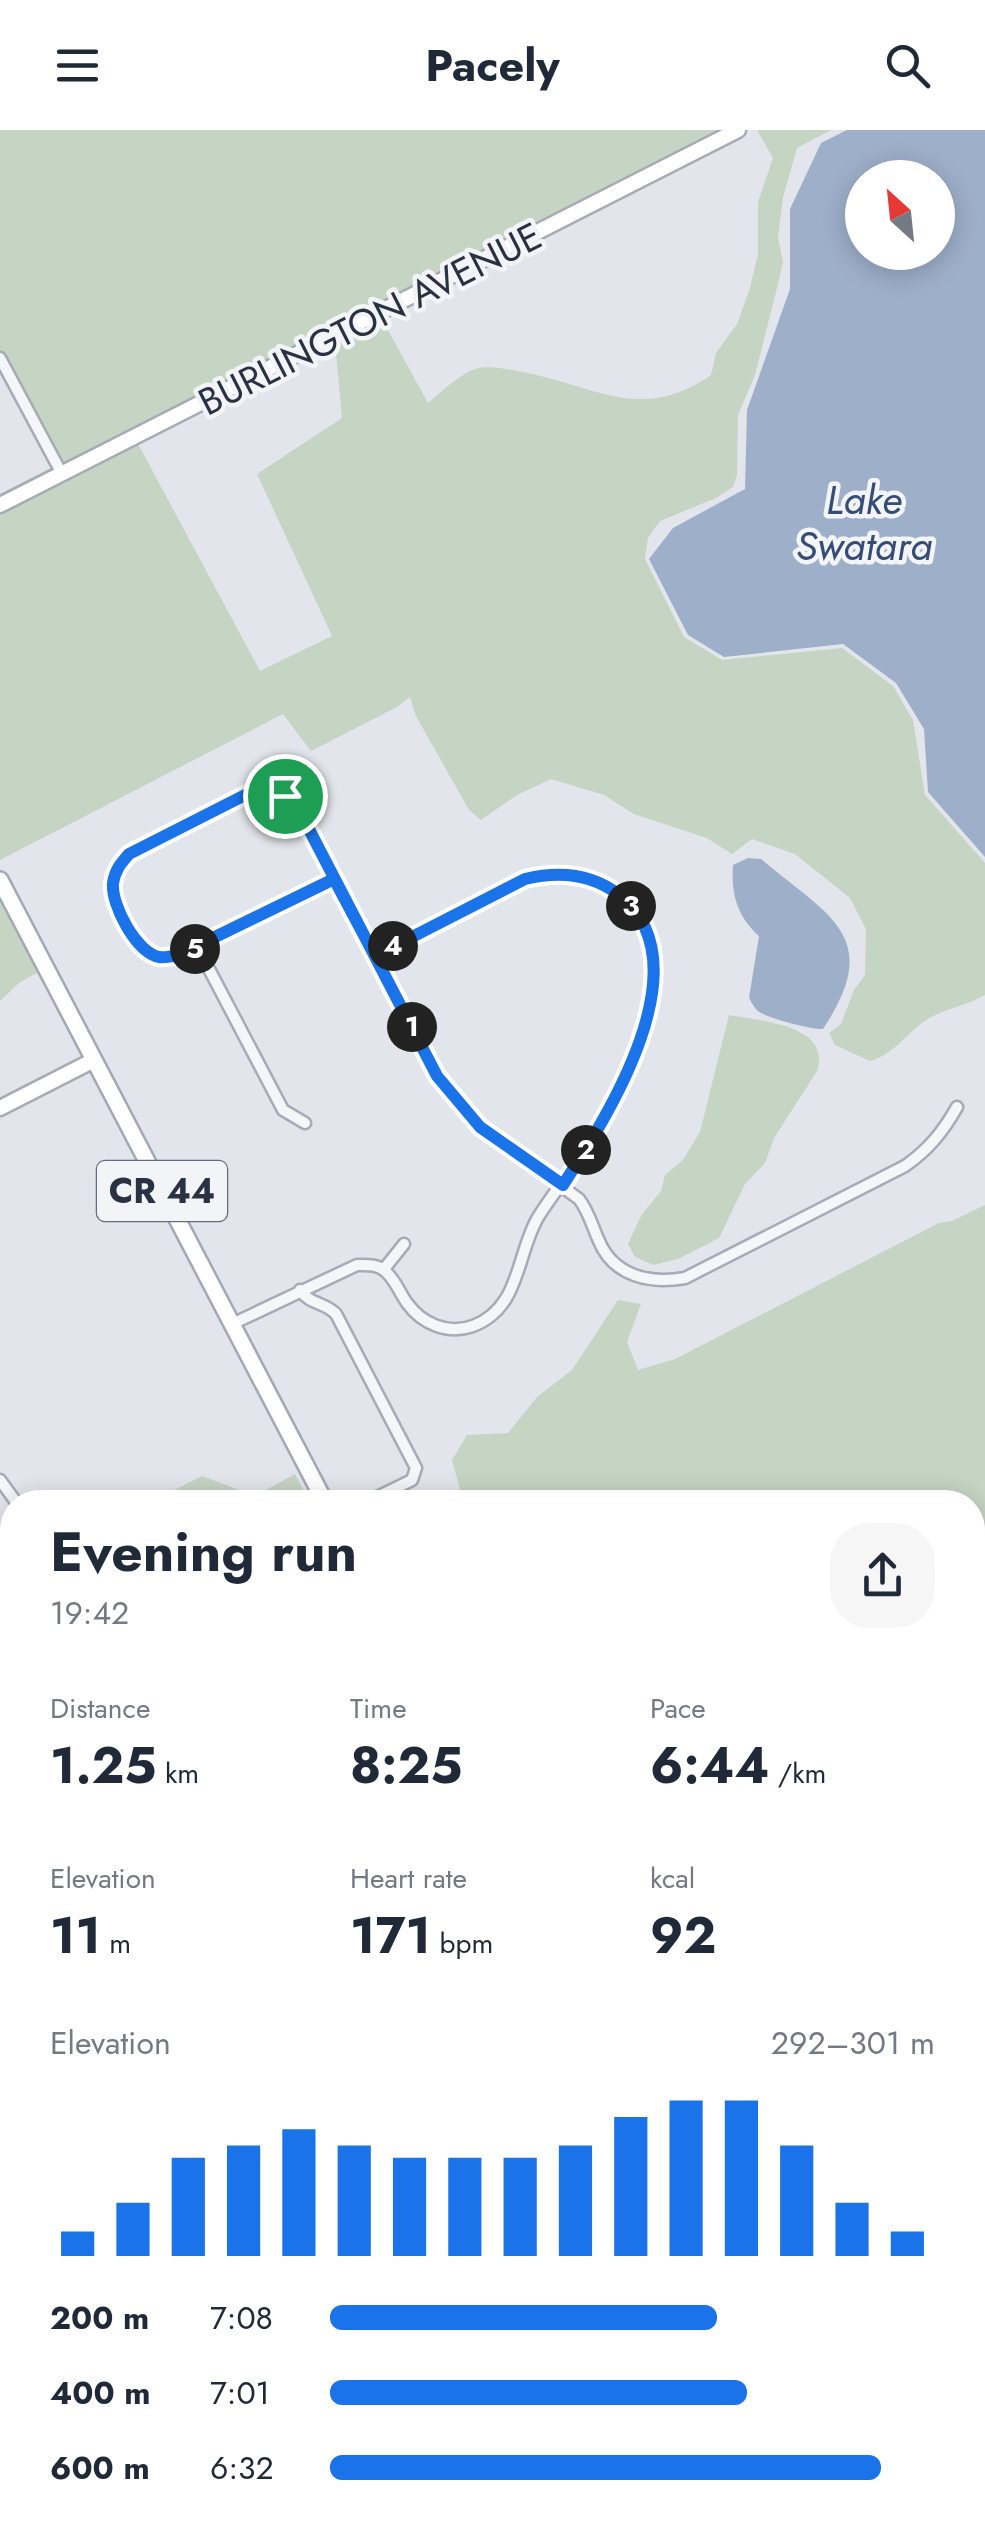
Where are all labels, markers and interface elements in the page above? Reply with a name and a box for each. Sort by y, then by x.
text: Pacely [425,33,560,98]
icon: menu [50,38,105,93]
icon: search [880,38,935,93]
north arrow [845,160,955,270]
map controls [845,160,955,270]
street label: BURLINGTON AVENUE [189,208,551,429]
water label: Lake Swatara [796,471,932,575]
pin [243,754,328,839]
icon: arrive [258,769,313,824]
pin: 3 [606,881,656,931]
text: 3 [622,885,640,926]
pin: 4 [368,921,418,971]
pin: 5 [170,924,220,974]
text: 4 [383,925,403,966]
text: 5 [186,928,204,969]
pin: 1 [387,1002,437,1052]
text: 1 [405,1006,419,1047]
pin: 2 [561,1125,611,1175]
text: 2 [577,1129,595,1170]
road number: CR 44 [97,1161,227,1221]
text: Evening run [50,1512,357,1592]
button: share [830,1523,935,1628]
text: 19:42 [50,1590,129,1636]
text: Distance [50,1688,150,1729]
text: Time [350,1688,407,1729]
text: Pace [650,1688,706,1729]
text: 1.25 [50,1729,157,1802]
text: 8:25 [350,1729,463,1802]
text: 6:44 [650,1729,769,1802]
text: km [157,1753,199,1794]
text: /km [769,1753,826,1794]
text: Elevation [50,1858,156,1899]
text: Heart rate [350,1858,467,1899]
text: kcal [650,1858,695,1899]
text: 11 [50,1899,101,1972]
text: 171 [350,1899,431,1972]
text: 92 [650,1899,716,1972]
text: m [101,1923,131,1964]
text: bpm [431,1923,493,1964]
text: Elevation [50,2020,171,2066]
text: 292–301 m [771,2020,935,2066]
text: 200 m [50,2295,149,2341]
text: 7:08 [210,2295,273,2341]
text: 400 m [50,2370,151,2416]
text: 7:01 [210,2370,270,2416]
text: 600 m [50,2445,150,2491]
text: 6:32 [210,2445,274,2491]

